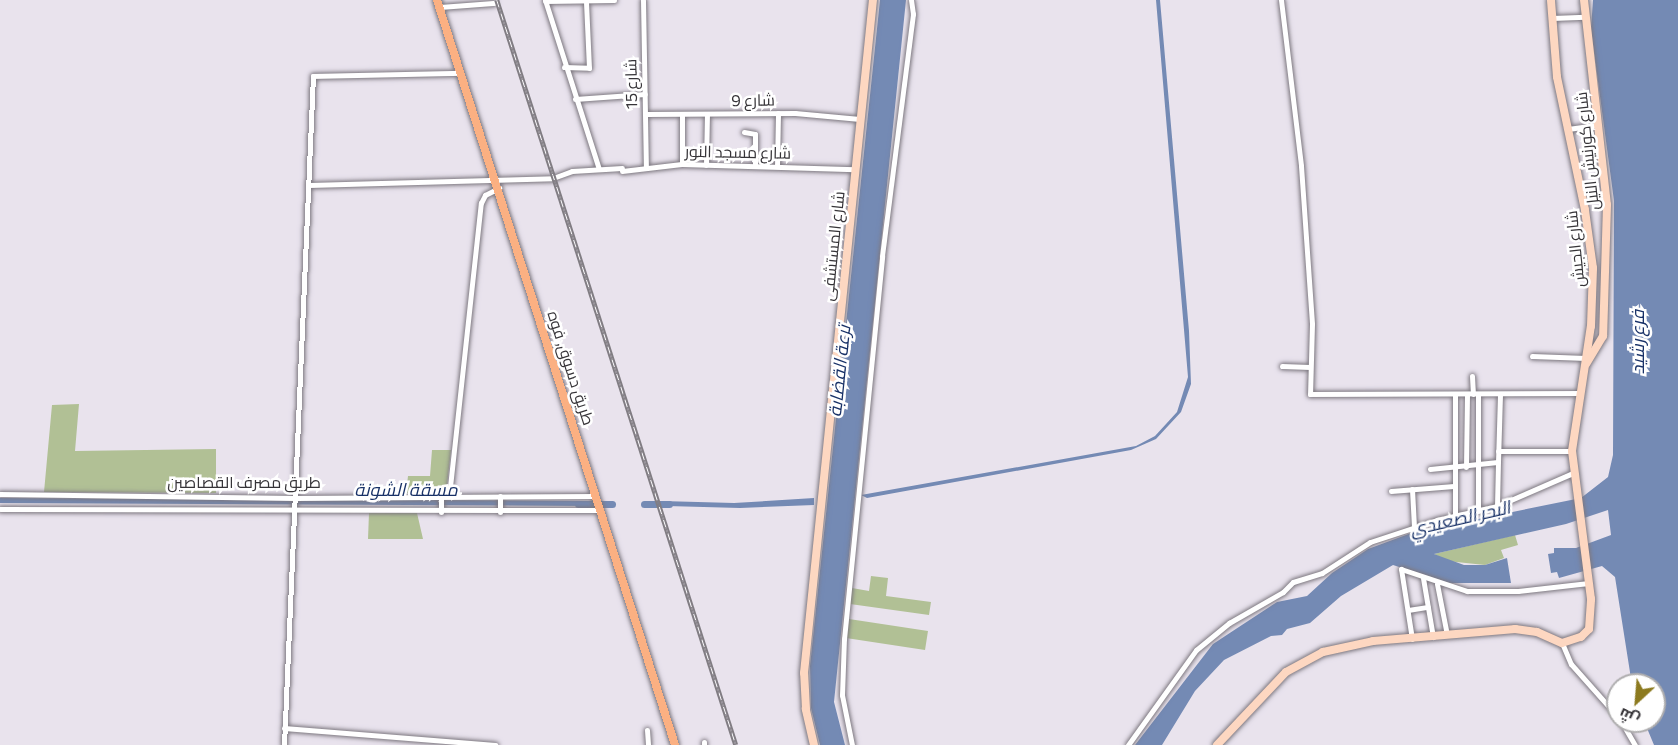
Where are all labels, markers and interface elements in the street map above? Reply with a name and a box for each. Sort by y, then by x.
street label: شارع 15 [621,59,641,109]
street label: شارع 9 [731,90,775,110]
street label: شارع كورنيش النيل [1571,91,1603,211]
street label: شارع مسجد النور [685,141,791,163]
street label: شارع المستشفى [818,190,848,302]
street label: شارع الجيش [1561,210,1589,288]
street label: طريق دسوق, فوه [544,309,598,427]
water label: فرع رشيد [1626,310,1648,374]
water label: ترعة القضابة [823,324,855,418]
street label: طريق مصرف القصاصين [167,472,321,492]
water label: مسقة الشونة [354,478,458,500]
water label: البحر الصعيدي [1408,496,1512,540]
north arrow [1606,673,1666,733]
text: ش [1615,705,1642,731]

